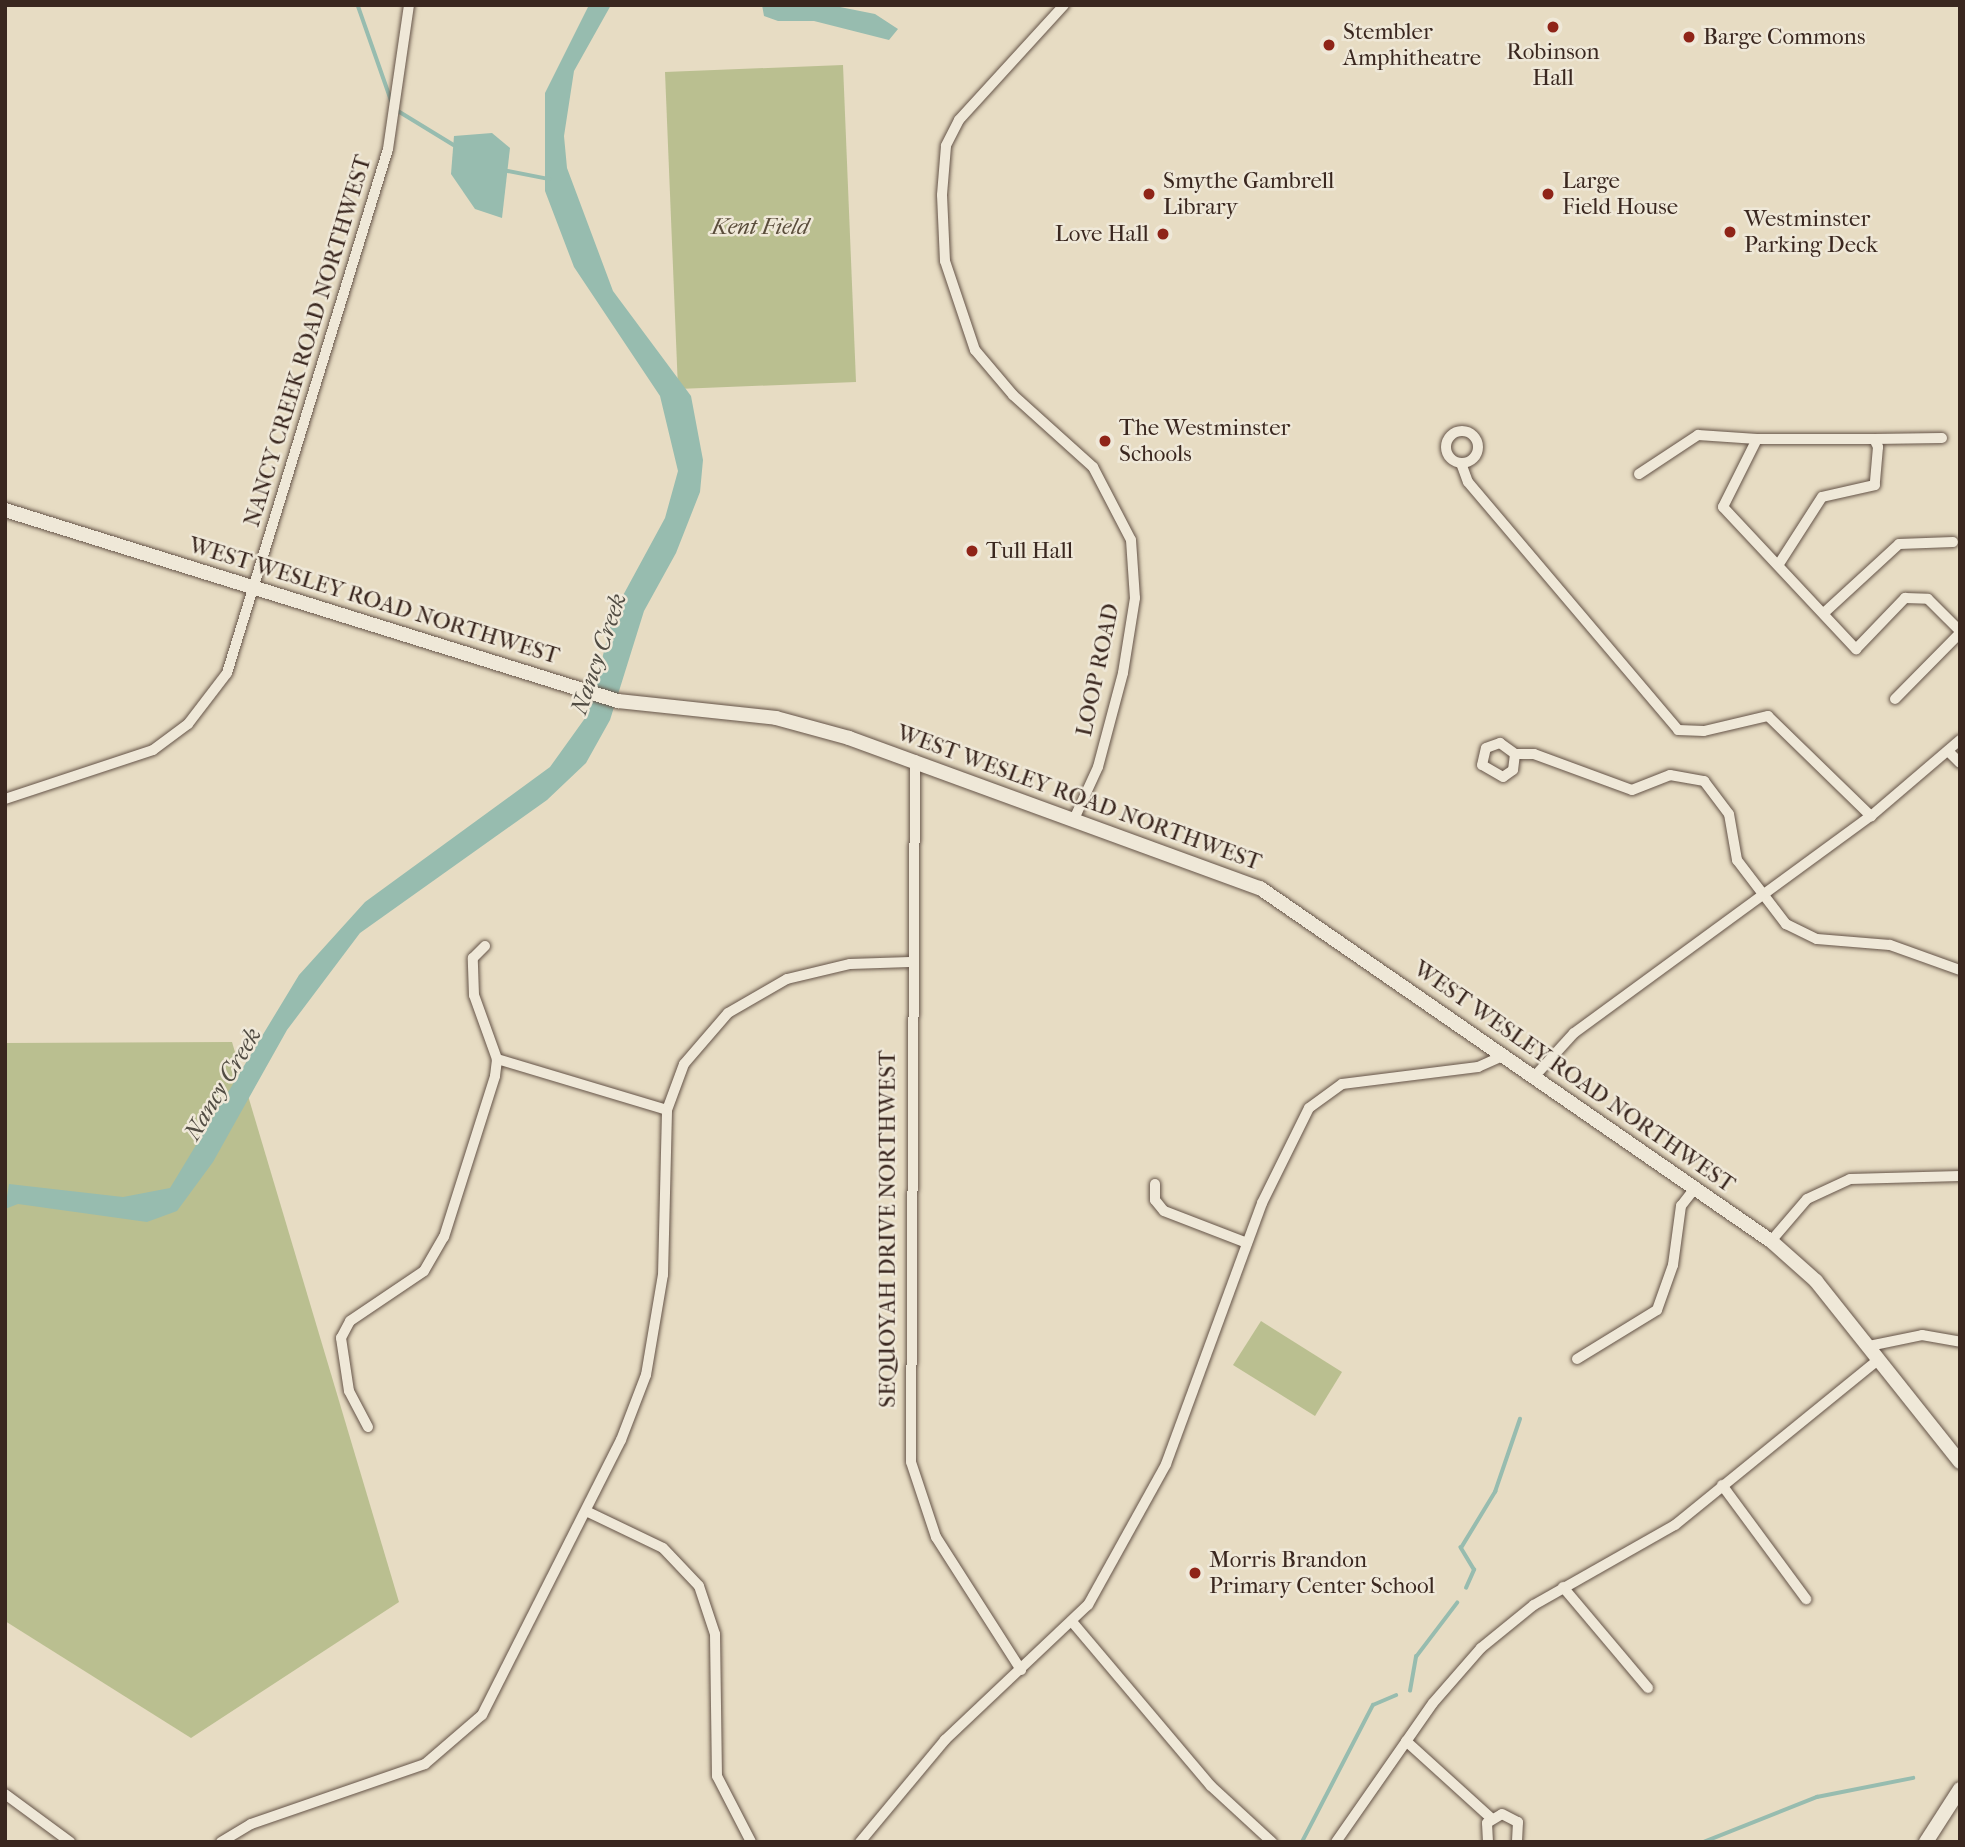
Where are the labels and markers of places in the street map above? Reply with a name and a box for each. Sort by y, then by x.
place label: Stembler Amphitheatre [1343,18,1481,72]
marker: Robinson Hall [1545,19,1561,35]
place label: Barge Commons [1703,23,1865,51]
marker: Barge Commons [1681,29,1697,45]
marker: Stembler Amphitheatre [1321,37,1337,53]
place label: Robinson Hall [1506,38,1600,92]
place label: Smythe Gambrell Library [1163,167,1334,221]
place label: Large Field House [1562,167,1678,221]
marker: Smythe Gambrell Library [1141,186,1157,202]
marker: Large Field House [1540,186,1556,202]
place label: Westminster Parking Deck [1744,205,1878,259]
place label: Love Hall [1055,220,1149,248]
marker: Westminster Parking Deck [1722,224,1738,240]
marker: Love Hall [1155,226,1171,242]
place label: The Westminster Schools [1119,414,1290,468]
marker: The Westminster Schools [1097,433,1113,449]
place label: Tull Hall [986,537,1073,565]
marker: Tull Hall [964,543,980,559]
place label: Morris Brandon Primary Center School [1209,1546,1435,1600]
marker: Morris Brandon Primary Center School [1187,1565,1203,1581]

